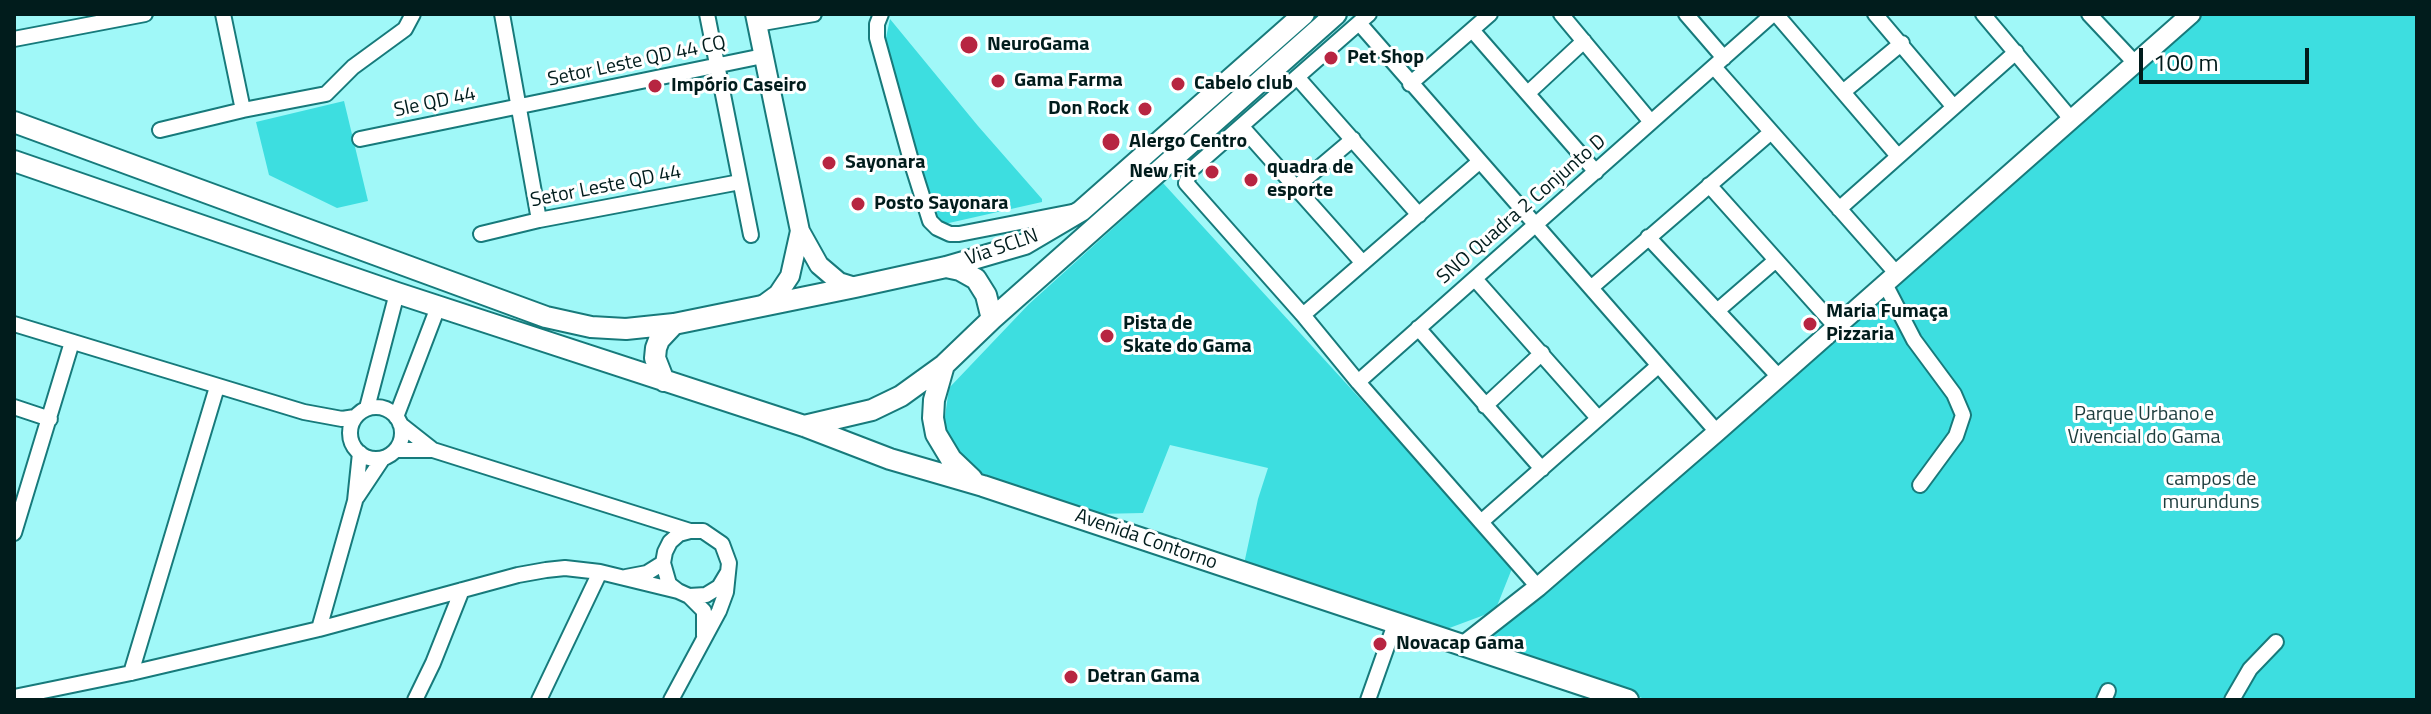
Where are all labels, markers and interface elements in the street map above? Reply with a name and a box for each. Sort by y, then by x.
street label: Setor Leste QD 44 CQ [546,31,728,93]
scale bar [2143,32,2313,82]
place label: NeuroGama [987,33,1090,57]
marker: NeuroGama [958,34,980,56]
text: 100 m [2153,44,2219,80]
place label: Pet Shop [1347,46,1424,70]
marker: Pet Shop [1322,49,1340,67]
place label: Gama Farma [1014,69,1123,93]
marker: Gama Farma [989,72,1007,90]
place label: Cabelo club [1194,72,1293,96]
place label: Impório Caseiro [671,74,807,98]
marker: Cabelo club [1169,75,1187,93]
marker: Impório Caseiro [646,77,664,95]
street label: Sle QD 44 [392,83,478,123]
place label: Don Rock [1048,97,1129,121]
marker: Don Rock [1136,100,1154,118]
place label: Alergo Centro [1129,130,1247,154]
street label: SNO Quadra 2 Conjunto D [1433,130,1611,290]
marker: Alergo Centro [1100,131,1122,153]
place label: Sayonara [845,151,925,175]
marker: Sayonara [820,154,838,172]
place label: quadra de esporte [1267,156,1353,203]
place label: New Fit [1129,160,1196,184]
street label: Setor Leste QD 44 [529,161,683,213]
marker: New Fit [1203,163,1221,181]
marker: quadra de esporte [1242,171,1260,189]
place label: Posto Sayonara [874,192,1009,216]
marker: Posto Sayonara [849,195,867,213]
street label: Via SCLN [963,224,1041,272]
place label: Maria Fumaça Pizzaria [1826,300,1948,347]
place label: Pista de Skate do Gama [1123,312,1252,359]
marker: Maria Fumaça Pizzaria [1801,315,1819,333]
marker: Pista de Skate do Gama [1098,327,1116,345]
park label: Parque Urbano e Vivencial do Gama [2067,403,2221,450]
park label: campos de murunduns [2163,468,2259,515]
street label: Avenida Contorno [1072,504,1220,576]
place label: Novacap Gama [1396,632,1524,656]
marker: Novacap Gama [1371,635,1389,653]
place label: Detran Gama [1087,665,1200,689]
marker: Detran Gama [1062,668,1080,686]

